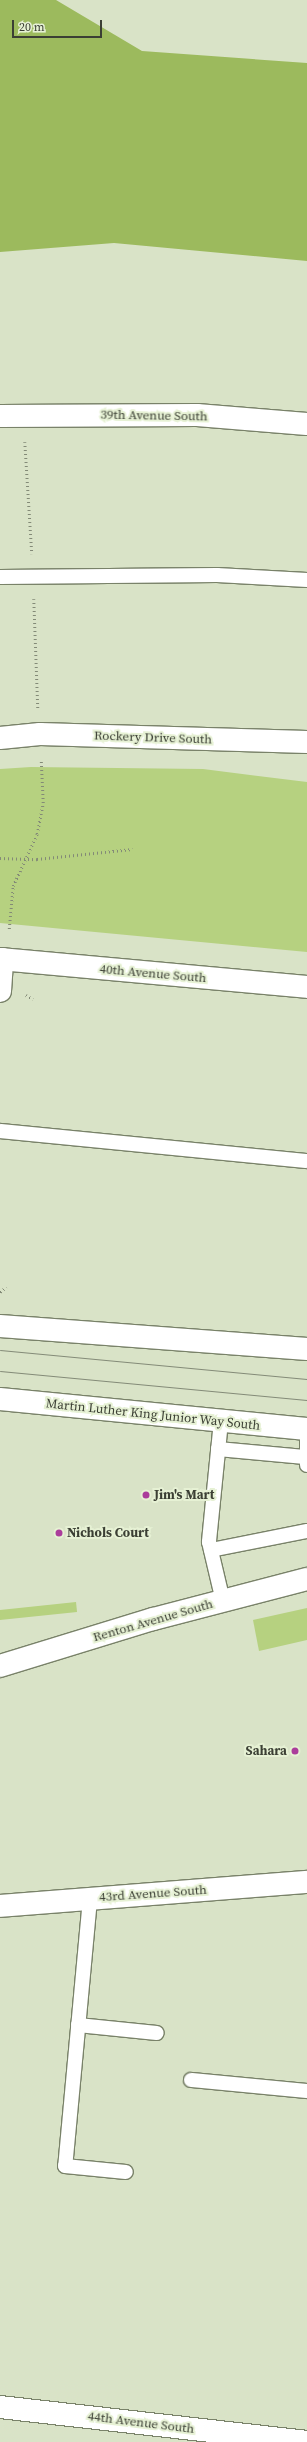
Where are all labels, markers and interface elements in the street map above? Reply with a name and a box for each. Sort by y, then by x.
scale bar [14,12,104,38]
text: 20 m [19,19,45,35]
street label: 39th Avenue South [100,407,208,425]
street label: Rockery Drive South [94,728,212,748]
street label: 40th Avenue South [99,962,207,986]
street label: Martin Luther King Junior Way South [45,1396,261,1434]
place label: Jim's Mart [154,1487,214,1503]
marker: Jim's Mart [141,1490,151,1500]
place label: Nichols Court [67,1525,149,1541]
marker: Nichols Court [54,1528,64,1538]
street label: Renton Avenue South [91,1596,215,1646]
place label: Sahara [246,1743,287,1759]
marker: Sahara [290,1746,300,1756]
street label: 43rd Avenue South [99,1882,207,1906]
street label: 44th Avenue South [87,2409,195,2437]

